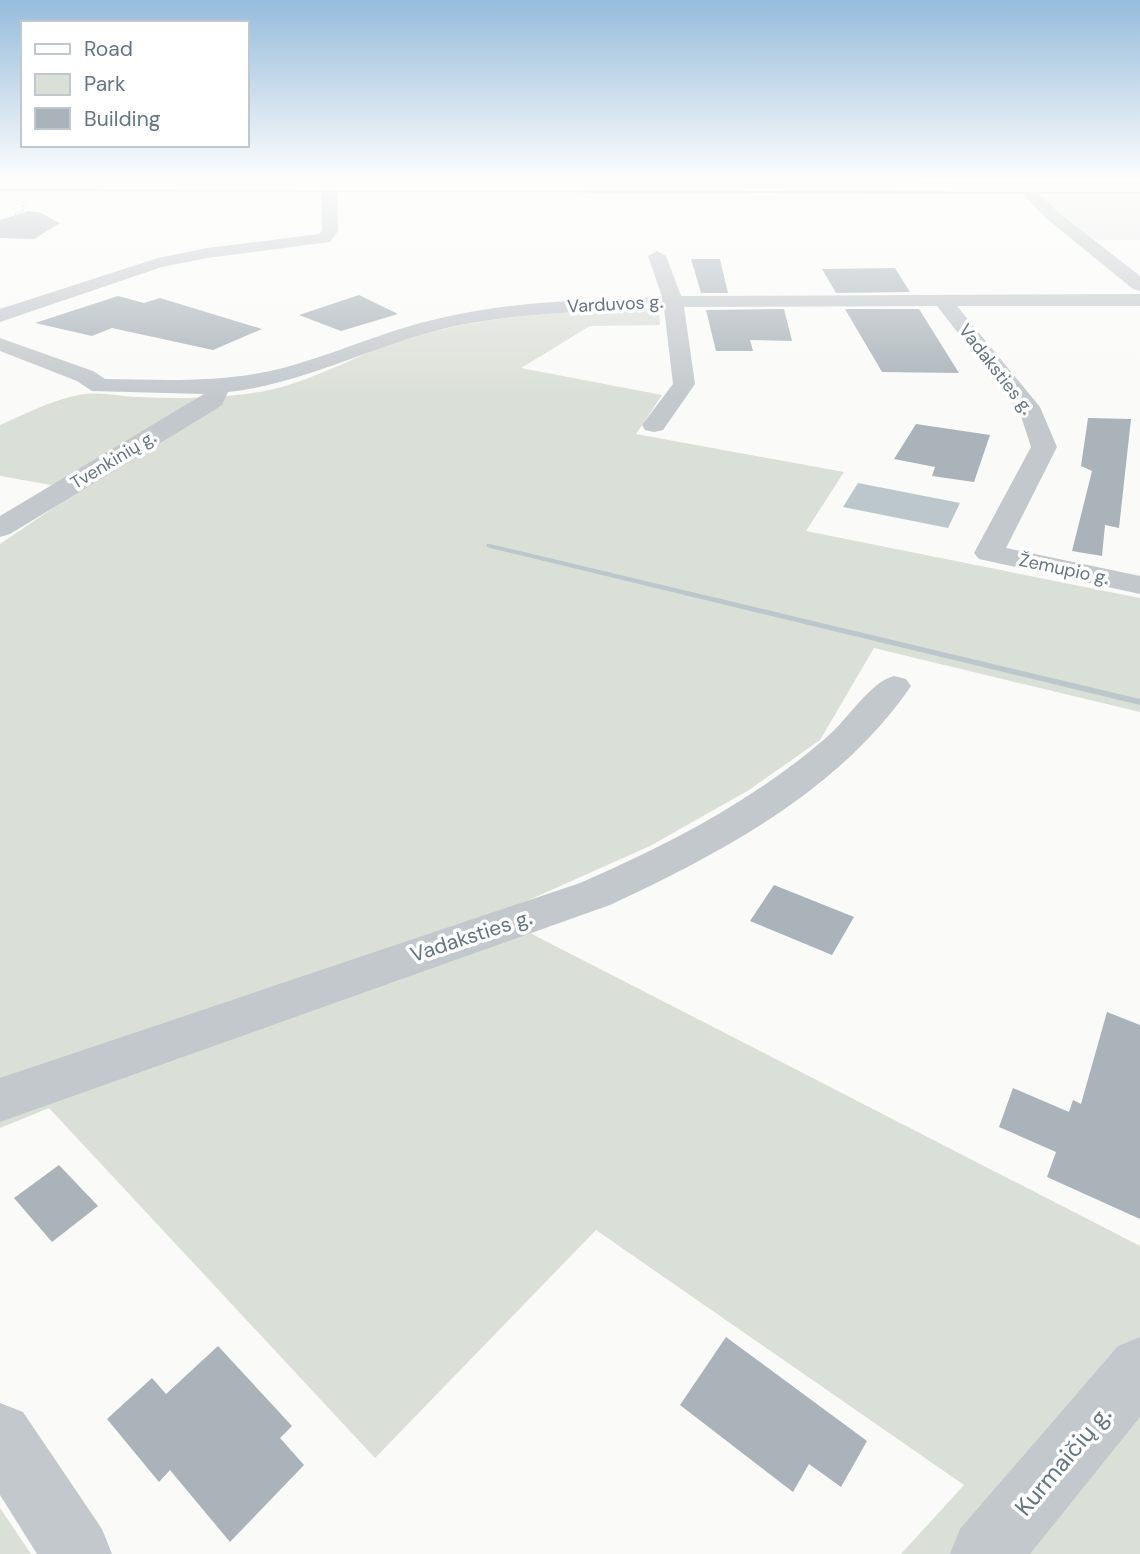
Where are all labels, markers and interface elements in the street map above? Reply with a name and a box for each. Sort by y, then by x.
legend [21,21,248,147]
text: Road [84,35,133,63]
text: Park [84,70,126,98]
text: Building [84,105,161,133]
street label: Varduvos g. [566,290,664,318]
street label: Vadaksties g. [953,319,1039,419]
street label: Tvenkinių g. [66,425,160,495]
street label: Žemupio g. [1017,548,1111,590]
street label: Vadaksties g. [407,903,535,969]
street label: Kurmaičių g. [1008,1399,1118,1522]

